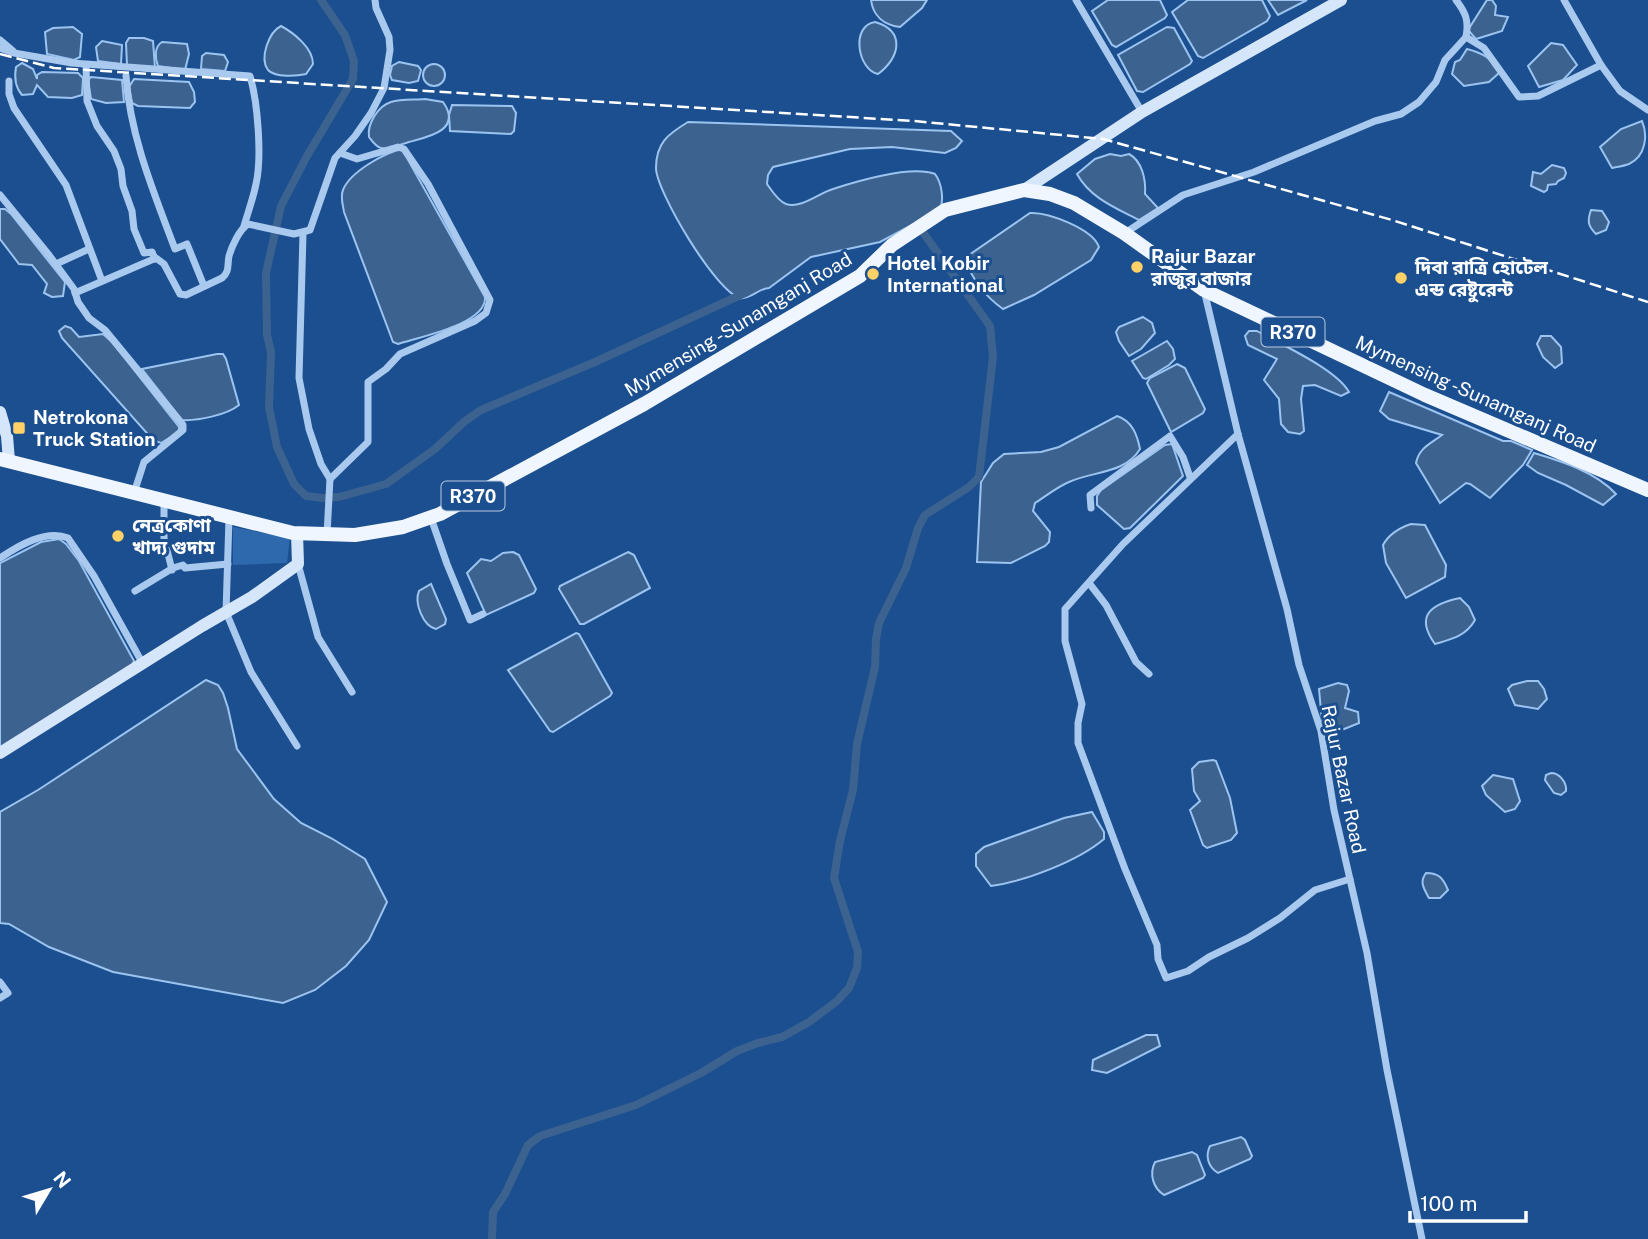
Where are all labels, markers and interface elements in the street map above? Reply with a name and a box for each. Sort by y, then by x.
place label: Rajur Bazar রাজুর বাজার [1150,245,1256,290]
street label: Mymensing -Sunamganj Road [621,247,855,401]
place label: Hotel Kobir International [887,252,1004,296]
place label: দিবা রাত্রি হোটেল এন্ড রেষ্টুরেন্ট [1414,256,1549,303]
marker: Rajur Bazar রাজুর বাজার [1129,259,1145,275]
marker: Hotel Kobir International [865,266,881,282]
marker: দিবা রাত্রি হোটেল এন্ড রেষ্টুরেন্ট [1393,270,1409,286]
road number: R370 [1262,318,1324,346]
street label: Mymensing -Sunamganj Road [1352,331,1600,457]
place label: Netrokona Truck Station [33,406,156,450]
marker: Netrokona Truck Station [11,420,27,436]
road number: R370 [442,482,504,510]
place label: ‌নেত্র‌কোণা খাদ্য গুদাম [132,514,216,558]
marker: ‌নেত্র‌কোণা খাদ্য গুদাম [110,528,126,544]
street label: Rajur Bazar Road [1318,703,1370,855]
north arrow [14,1155,84,1225]
text: N [49,1167,76,1192]
scale bar [1410,1180,1526,1224]
text: 100 m [1420,1191,1477,1216]

